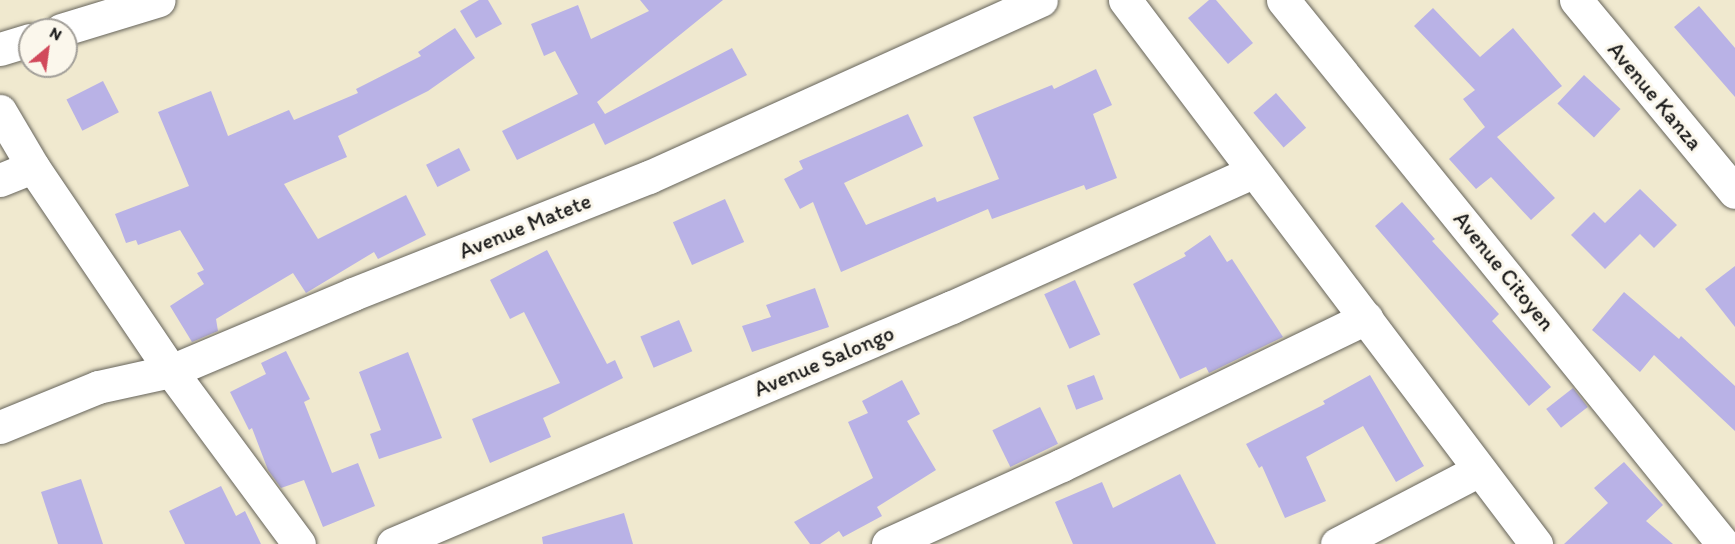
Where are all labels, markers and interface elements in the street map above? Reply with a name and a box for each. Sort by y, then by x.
north arrow [18,18,78,78]
text: N [47,23,65,44]
street label: Avenue Kanza [1602,37,1708,155]
street label: Avenue Matete [455,188,595,264]
street label: Avenue Citoyen [1448,206,1560,336]
street label: Avenue Salongo [750,320,898,402]

